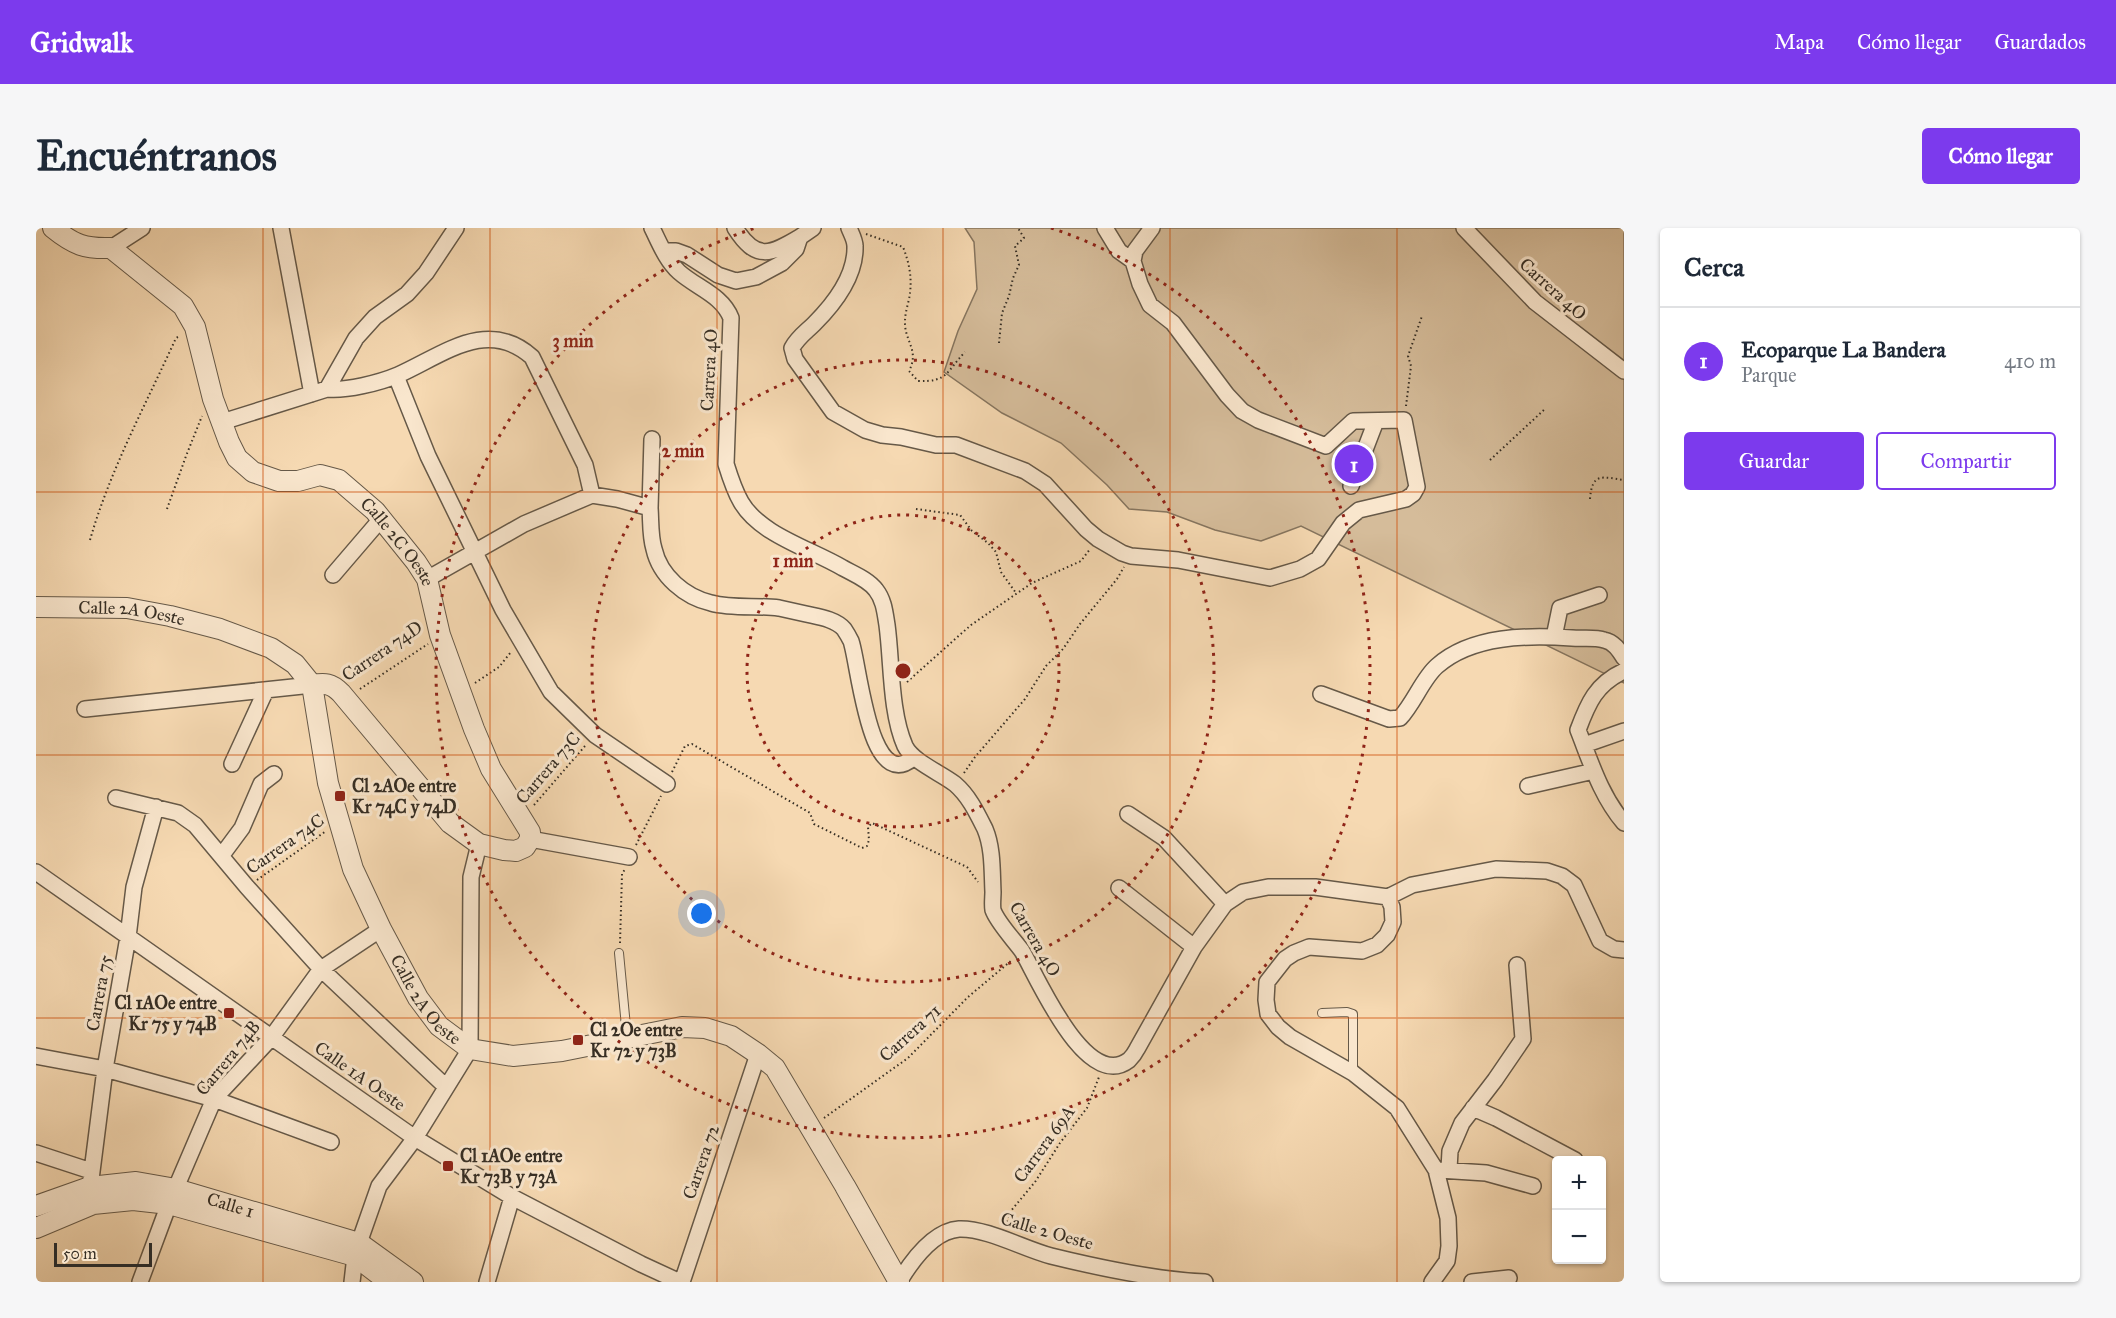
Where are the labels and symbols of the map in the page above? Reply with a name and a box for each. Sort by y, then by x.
street label: Carrera 4O [1515,253,1591,325]
street label: Carrera 4O [696,328,722,412]
text: 3 min [553,330,594,353]
text: 2 min [662,440,705,462]
pin: 1 [1334,442,1374,486]
street label: Calle 2C Oeste [356,493,439,588]
text: 1 min [773,550,814,572]
street label: Calle 2A Oeste [78,596,187,630]
street label: Carrera 74D [338,616,426,686]
centre of rings [893,661,913,681]
street label: Carrera 73C [511,728,585,808]
place label: Cl 2AOe entre Kr 74C y 74D [352,775,457,819]
marker: Cl 2AOe entre Kr 74C y 74D [333,789,347,803]
street label: Carrera 74C [242,809,328,879]
street label: Carrera 4O [1005,898,1065,980]
your location [687,899,716,928]
street label: Calle 2A Oeste [386,951,465,1050]
street label: Carrera 75 [81,953,117,1033]
place label: Cl 1AOe entre Kr 75 y 74B [114,992,217,1036]
street label: Carrera 71 [875,999,945,1067]
marker: Cl 1AOe entre Kr 75 y 74B [222,1006,236,1020]
street label: Carrera 74B [191,1016,265,1100]
place label: Cl 2Oe entre Kr 72 y 73B [590,1019,683,1063]
marker: Cl 2Oe entre Kr 72 y 73B [571,1033,585,1047]
street label: Calle 1A Oeste [310,1037,410,1115]
street label: Carrera 69A [1009,1101,1079,1187]
street label: Carrera 72 [678,1122,724,1202]
place label: Cl 1AOe entre Kr 73B y 73A [460,1145,563,1189]
marker: Cl 1AOe entre Kr 73B y 73A [441,1159,455,1173]
street label: Calle 1 [204,1188,257,1222]
street label: Calle 2 Oeste [998,1207,1096,1255]
scale bar [54,1240,152,1268]

